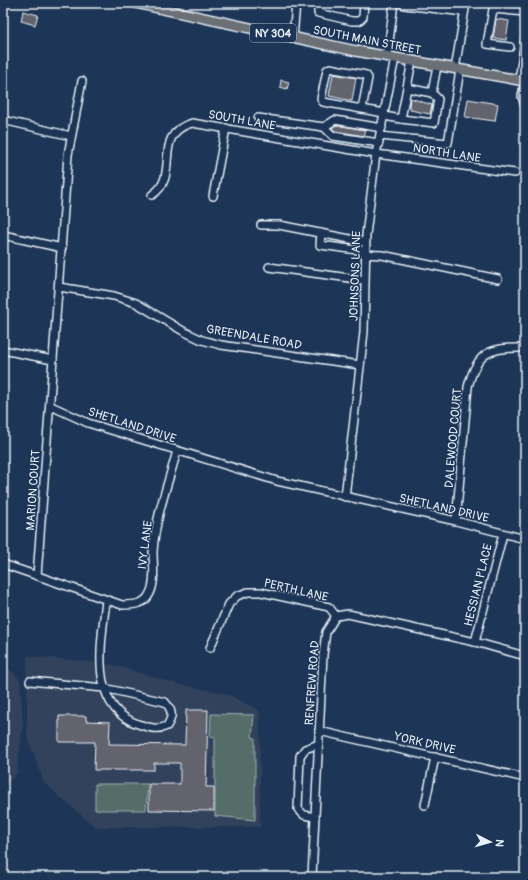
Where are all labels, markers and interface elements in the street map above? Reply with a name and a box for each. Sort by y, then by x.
street label: SOUTH MAIN STREET [312,23,423,58]
road number: NY 304 [250,24,296,42]
street label: SOUTH LANE [207,107,277,134]
street label: NORTH LANE [412,141,482,166]
street label: JOHNSONS LANE [346,231,365,321]
street label: GREENDALE ROAD [205,322,303,353]
street label: DALEWOOD COURT [442,387,465,489]
street label: SHETLAND DRIVE [86,404,178,447]
street label: MARION COURT [23,449,44,531]
street label: SHETLAND DRIVE [398,491,490,526]
street label: IVY LANE [135,520,156,570]
street label: HESSIAN PLACE [461,542,496,628]
street label: PERTH LANE [262,576,330,605]
street label: RENFREW ROAD [302,640,323,726]
street label: YORK DRIVE [392,729,457,758]
north arrow [470,822,510,862]
text: N [493,839,506,848]

